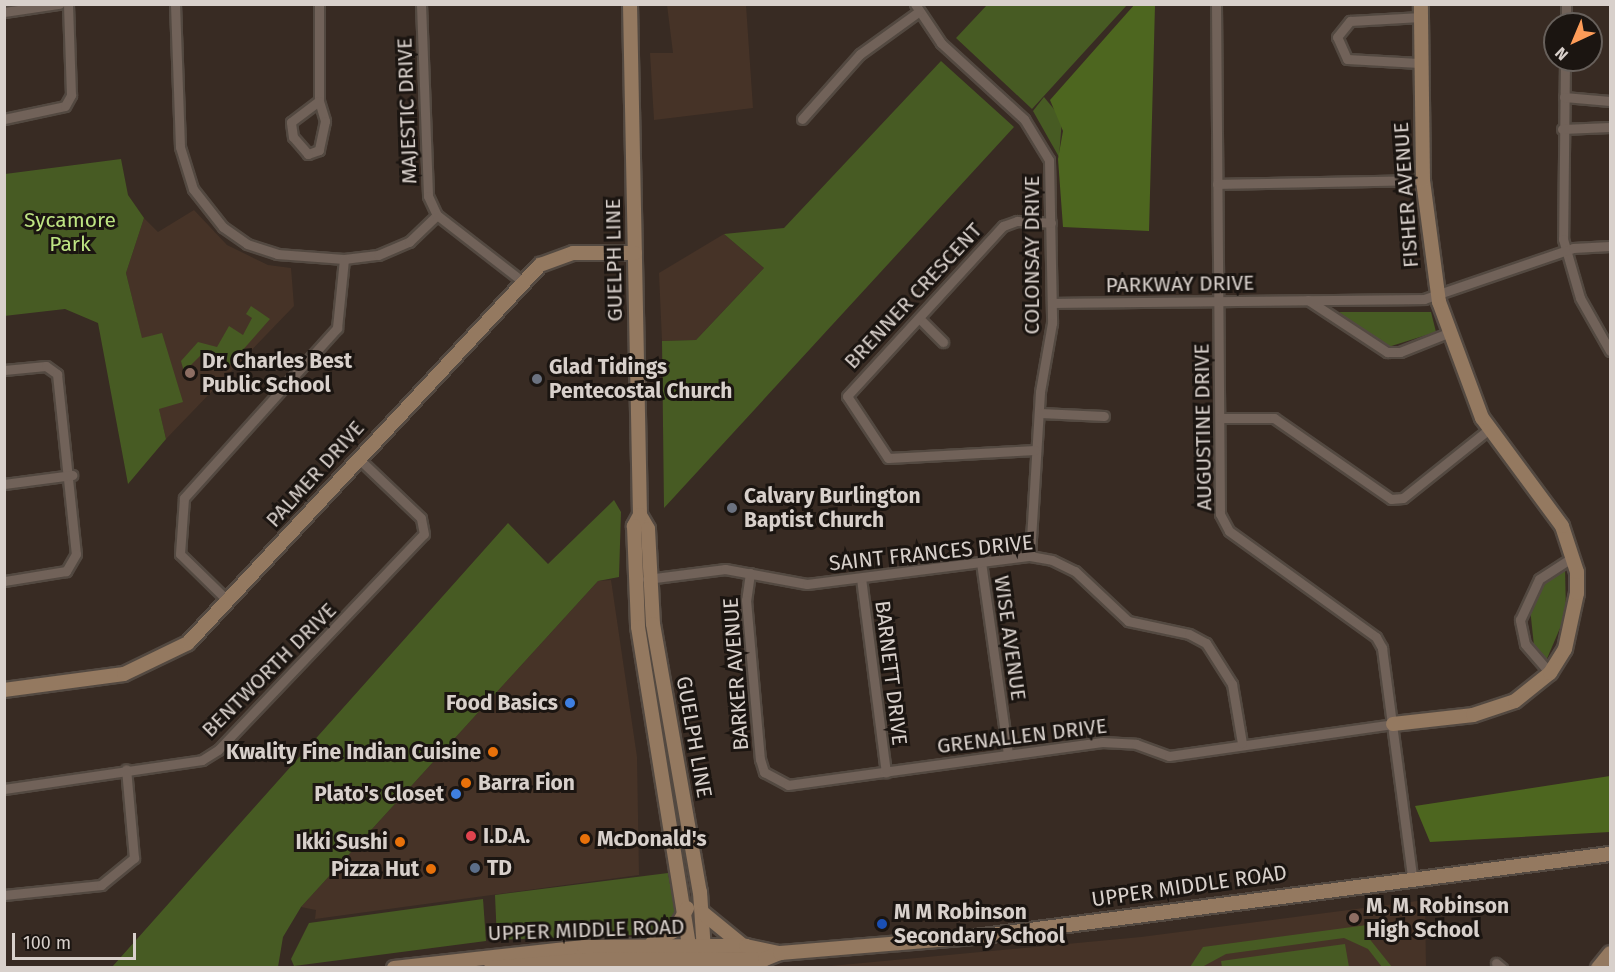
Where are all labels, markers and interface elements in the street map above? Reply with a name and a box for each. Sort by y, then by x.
north arrow [1543,12,1603,72]
street label: MAJESTIC DRIVE [392,37,422,185]
text: N [1551,43,1572,64]
street label: FISHER AVENUE [1388,121,1424,269]
street label: COLONSAY DRIVE [1019,175,1045,335]
street label: GUELPH LINE [600,198,628,322]
park label: Sycamore Park [24,207,116,257]
street label: BRENNER CRESCENT [839,218,987,374]
street label: PARKWAY DRIVE [1105,270,1255,298]
street label: AUGUSTINE DRIVE [1189,343,1217,511]
place label: Dr. Charles Best Public School [202,348,352,398]
place label: Glad Tidings Pentecostal Church [549,354,732,404]
marker: Dr. Charles Best Public School [183,366,197,380]
marker: Glad Tidings Pentecostal Church [530,372,544,386]
street label: PALMER DRIVE [261,416,369,532]
place label: Calvary Burlington Baptist Church [744,483,921,533]
marker: Calvary Burlington Baptist Church [725,501,739,515]
street label: SAINT FRANCES DRIVE [828,530,1034,576]
street label: WISE AVENUE [989,574,1031,702]
street label: BARKER AVENUE [718,597,754,751]
street label: BENTWORTH DRIVE [197,598,341,742]
street label: BARNETT DRIVE [870,599,912,747]
street label: GUELPH LINE [671,674,717,800]
place label: Food Basics [446,690,558,716]
marker: Food Basics [563,696,577,710]
street label: GRENALLEN DRIVE [936,713,1108,759]
place label: Kwality Fine Indian Cuisine [226,739,481,765]
marker: Kwality Fine Indian Cuisine [486,745,500,759]
place label: Barra Fion [478,770,575,796]
marker: Barra Fion [459,776,473,790]
place label: Plato's Closet [314,781,444,807]
marker: Plato's Closet [449,787,463,801]
place label: I.D.A. [483,823,530,849]
place label: McDonald's [597,826,707,852]
place label: Ikki Sushi [296,829,388,855]
marker: I.D.A. [464,829,478,843]
marker: McDonald's [578,832,592,846]
marker: Ikki Sushi [393,835,407,849]
place label: TD [487,855,512,881]
place label: Pizza Hut [331,856,419,882]
street label: UPPER MIDDLE ROAD [1090,860,1288,912]
marker: TD [468,861,482,875]
marker: Pizza Hut [424,862,438,876]
place label: M. M. Robinson High School [1366,893,1509,943]
place label: M M Robinson Secondary School [894,899,1065,949]
marker: M. M. Robinson High School [1347,911,1361,925]
street label: UPPER MIDDLE ROAD [487,914,685,946]
marker: M M Robinson Secondary School [875,917,889,931]
scale bar [15,921,140,959]
text: 100 m [23,932,71,954]

